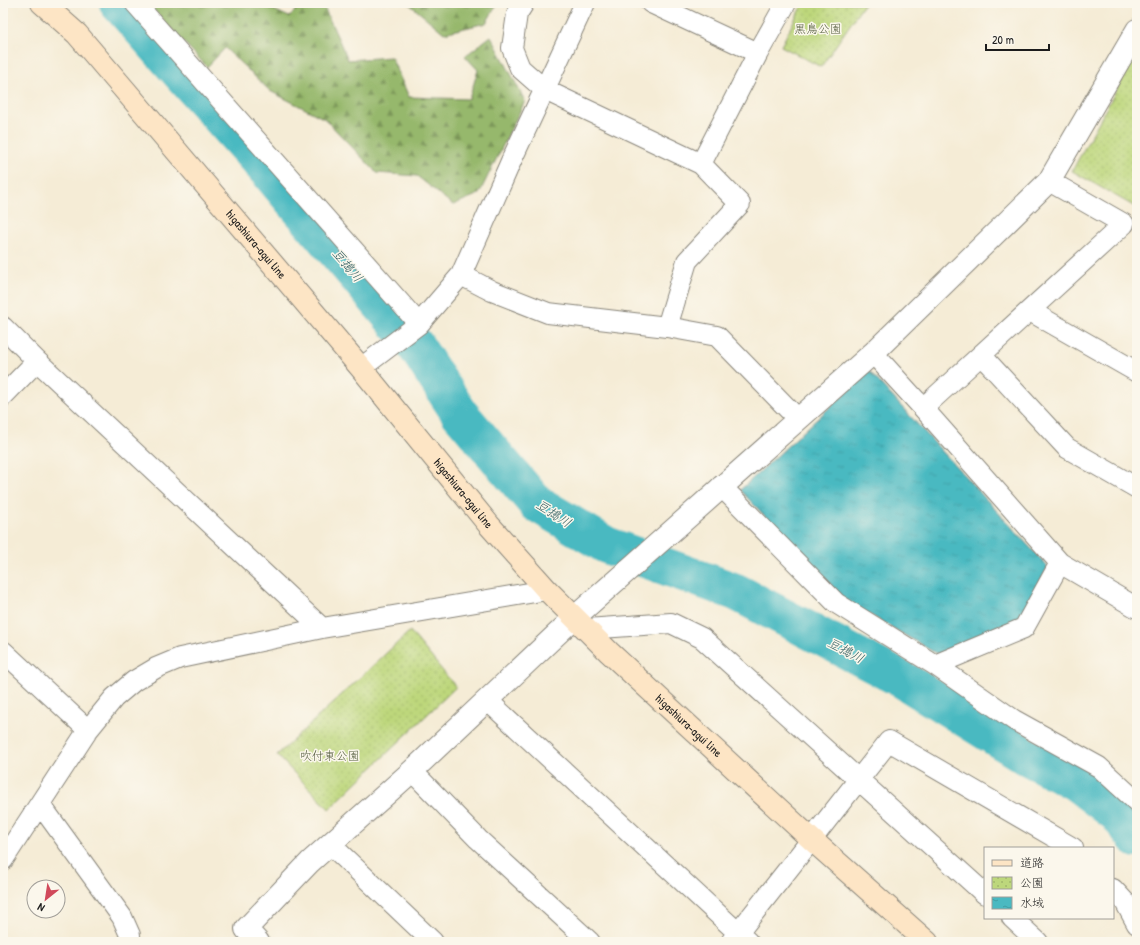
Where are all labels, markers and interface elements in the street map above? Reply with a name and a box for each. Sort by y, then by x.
park label: 黒鳥公園 [794,20,842,37]
scale bar [986,26,1049,52]
text: 20 m [992,31,1014,48]
street label: higashiura-agui line [222,206,291,282]
water label: 豆搗川 [329,244,367,286]
street label: higashiura-agui line [430,455,497,532]
water label: 豆搗川 [533,495,575,531]
water label: 豆搗川 [825,633,867,667]
street label: higashiura-agui line [652,690,726,761]
park label: 吹付東公園 [300,747,360,764]
legend [984,847,1114,919]
text: 道路 [1020,854,1044,871]
text: 公園 [1020,874,1044,891]
north arrow [26,879,66,919]
text: 水域 [1020,894,1044,911]
text: N [35,900,47,915]

